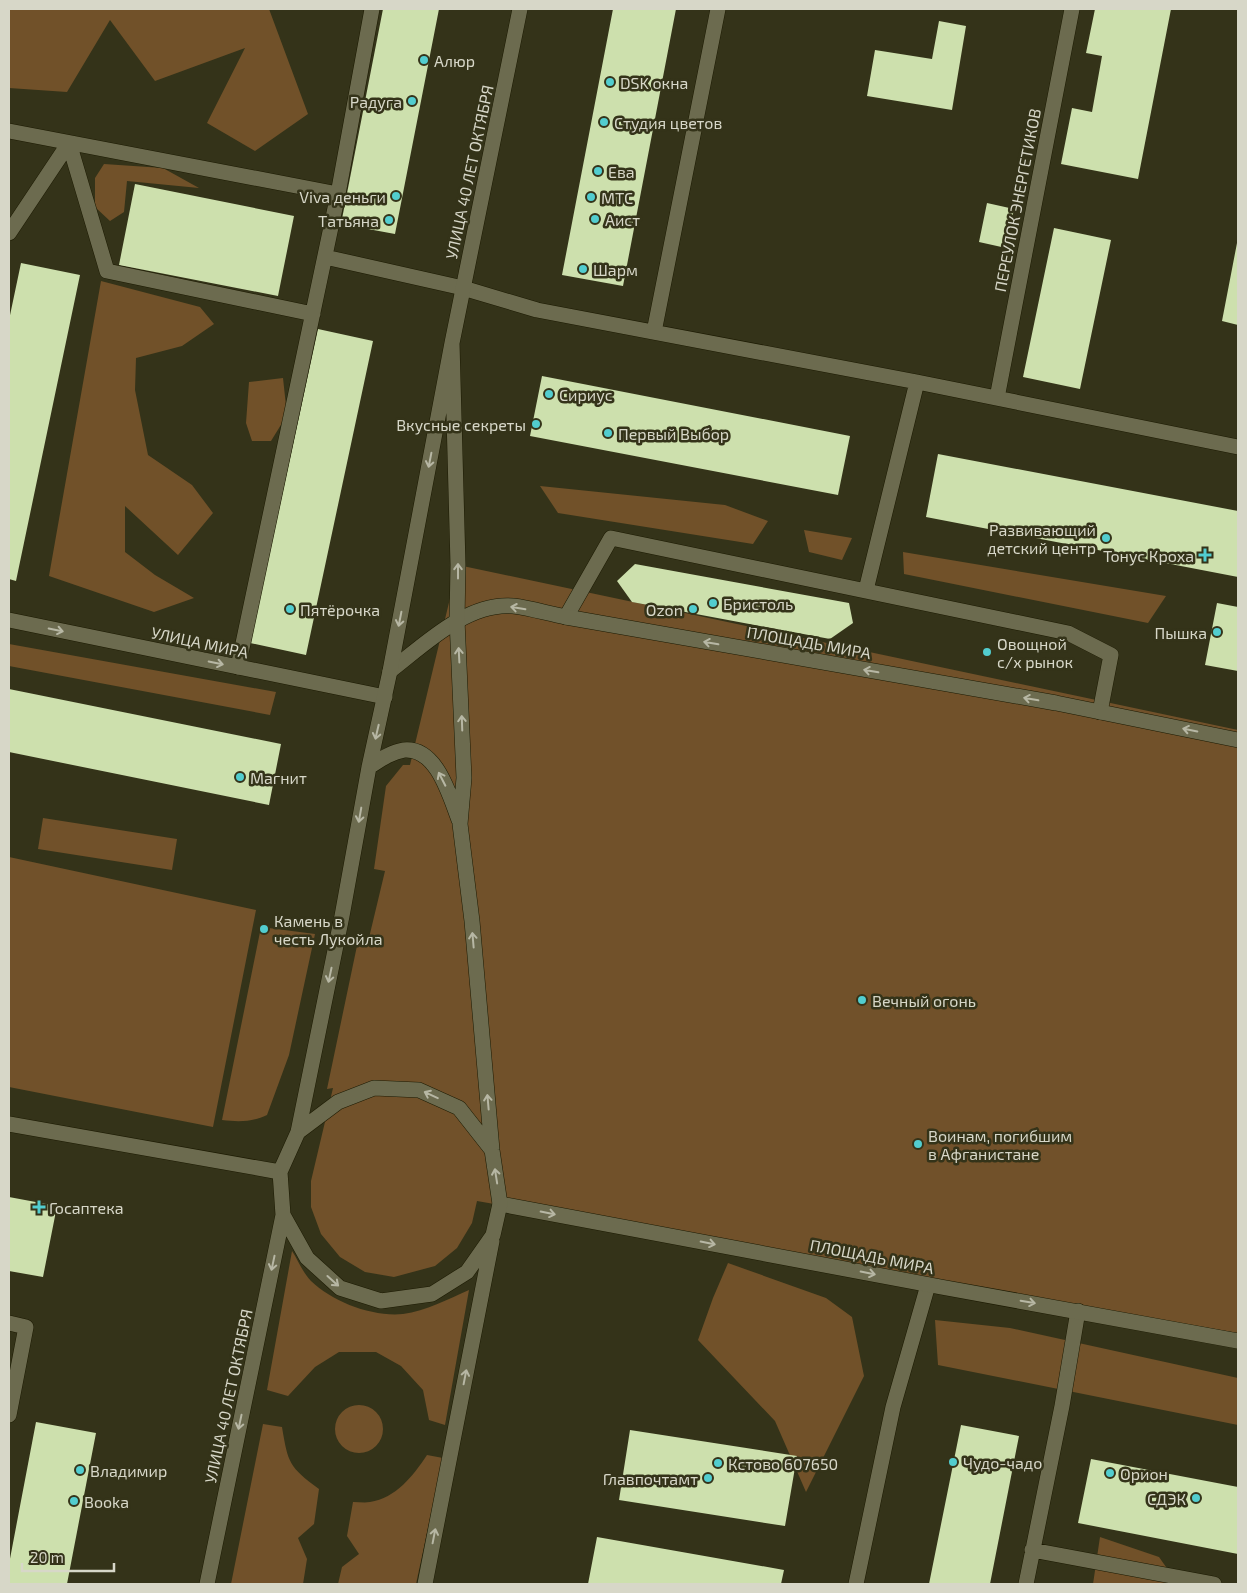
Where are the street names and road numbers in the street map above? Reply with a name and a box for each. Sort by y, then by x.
street label: УЛИЦА 40 ЛЕТ ОКТЯБРЯ [441,83,497,261]
street label: ПЕРЕУЛОК ЭНЕРГЕТИКОВ [990,107,1044,293]
street label: УЛИЦА МИРА [150,622,250,662]
street label: ПЛОЩАДЬ МИРА [745,622,873,662]
street label: ПЛОЩАДЬ МИРА [809,1235,936,1277]
street label: УЛИЦА 40 ЛЕТ ОКТЯБРЯ [200,1307,256,1485]

